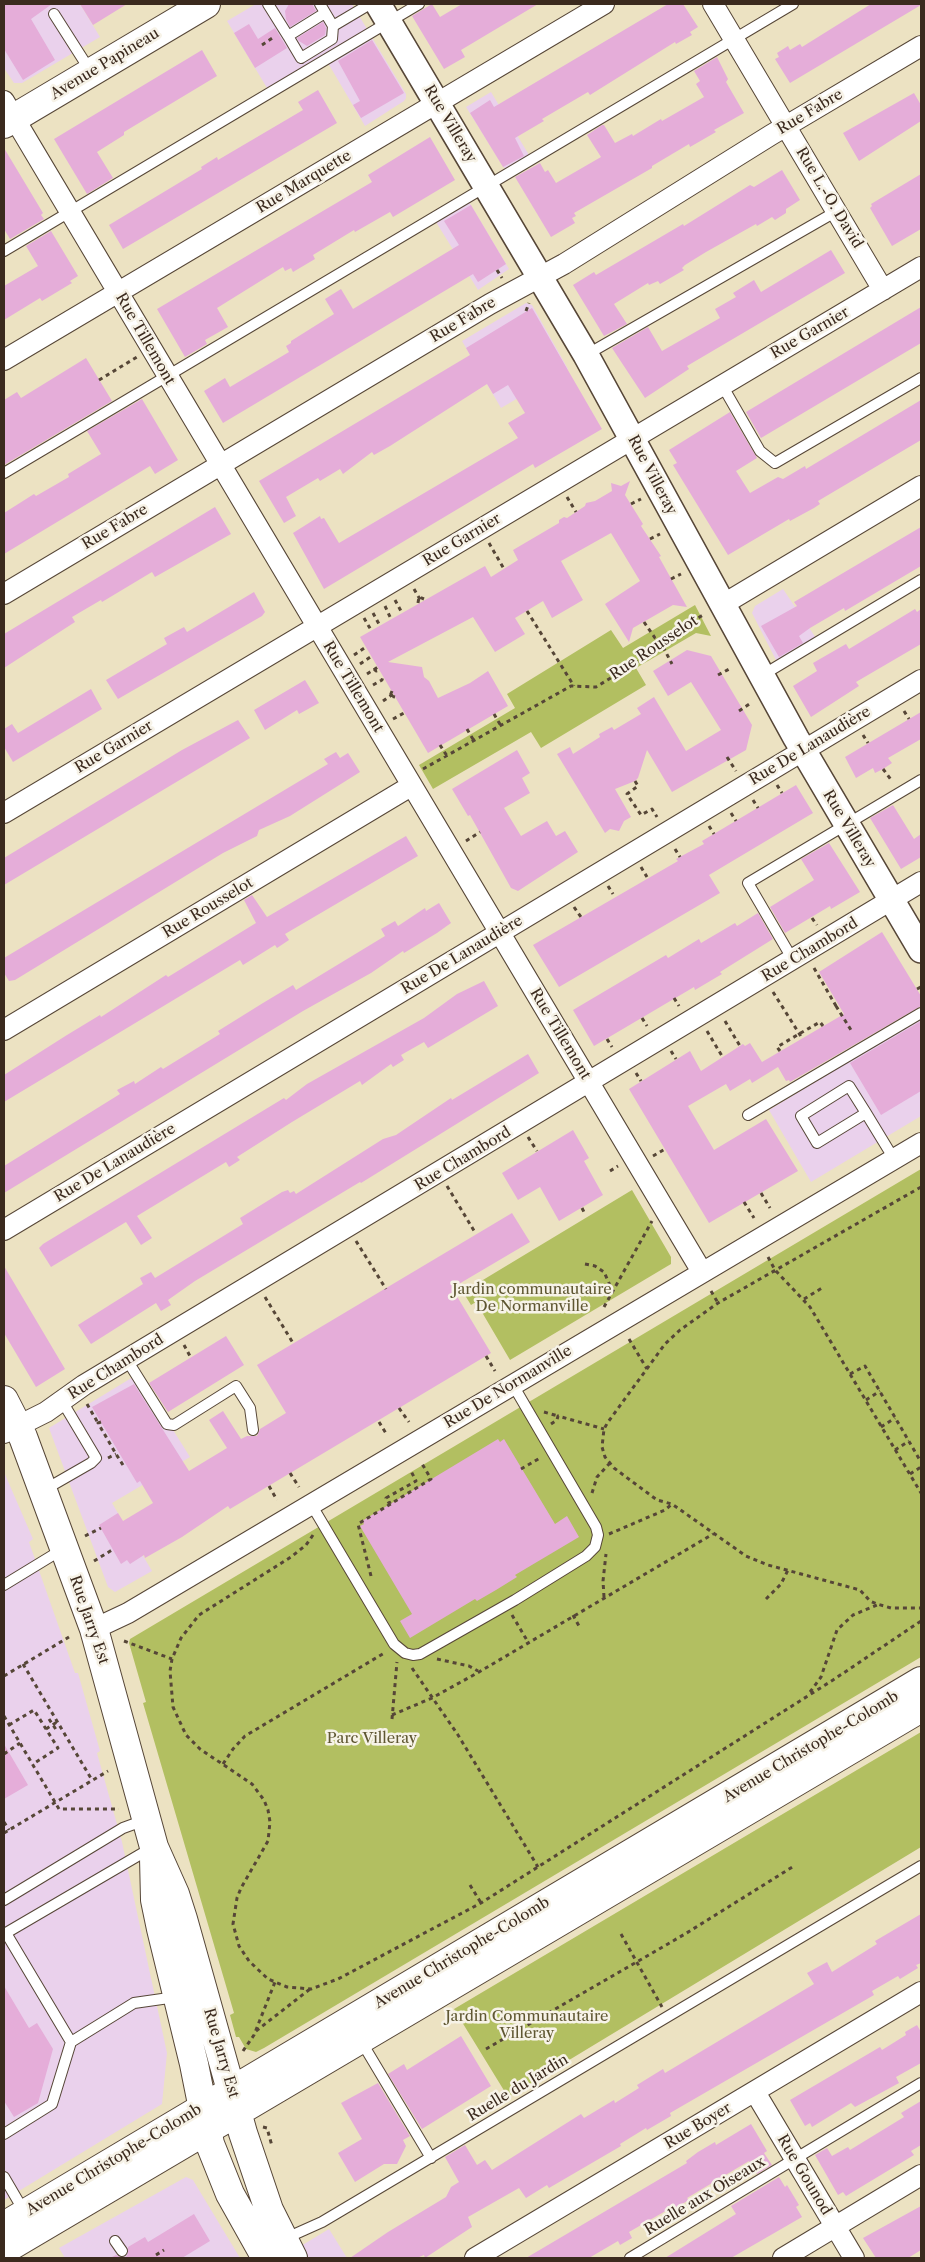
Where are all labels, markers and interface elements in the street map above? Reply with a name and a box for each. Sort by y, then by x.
street label: Avenue Papineau [47,24,163,104]
street label: Rue Villeray [420,82,480,166]
street label: Rue Fabre [774,85,846,139]
street label: Rue L.-O. David [792,144,866,252]
street label: Rue Marquette [253,147,355,217]
street label: Rue Tillemont [111,290,179,388]
street label: Rue Fabre [427,293,499,347]
street label: Rue Garnier [768,303,852,363]
street label: Rue Villeray [624,432,680,518]
street label: Rue Fabre [79,500,151,554]
street label: Rue Garnier [420,510,504,570]
street label: Rue Rousselot [607,612,701,684]
street label: Rue Tillemont [319,638,387,736]
street label: Rue De Lanaudière [746,703,874,789]
street label: Rue Garnier [72,717,156,777]
street label: Rue Villeray [819,787,879,871]
street label: Rue Rousselot [160,874,256,942]
street label: Rue De Lanaudière [398,912,526,998]
street label: Rue Chambord [759,914,861,986]
street label: Rue Tillemont [526,985,594,1083]
street label: Rue De Lanaudière [51,1120,179,1206]
street label: Rue Chambord [412,1123,514,1195]
park label: Jardin communautaire De Normanville [452,1281,612,1316]
street label: Rue Chambord [65,1331,167,1403]
street label: Rue De Normanville [441,1342,575,1432]
street label: Rue Jarry Est [65,1573,113,1667]
street label: Avenue Christophe-Colomb [720,1687,902,1807]
park label: Parc Villeray [327,1730,417,1748]
street label: Avenue Christophe-Colomb [371,1893,553,2013]
street label: Rue Jarry Est [200,2006,242,2100]
park label: Jardin Communautaire Villeray [445,2008,609,2043]
street label: Ruelle du Jardin [464,2051,572,2125]
street label: Rue Boyer [661,2099,735,2153]
street label: Avenue Christophe-Colomb [23,2100,205,2220]
street label: Rue Gounod [773,2131,835,2219]
street label: Ruelle aux Oiseaux [641,2153,769,2239]

